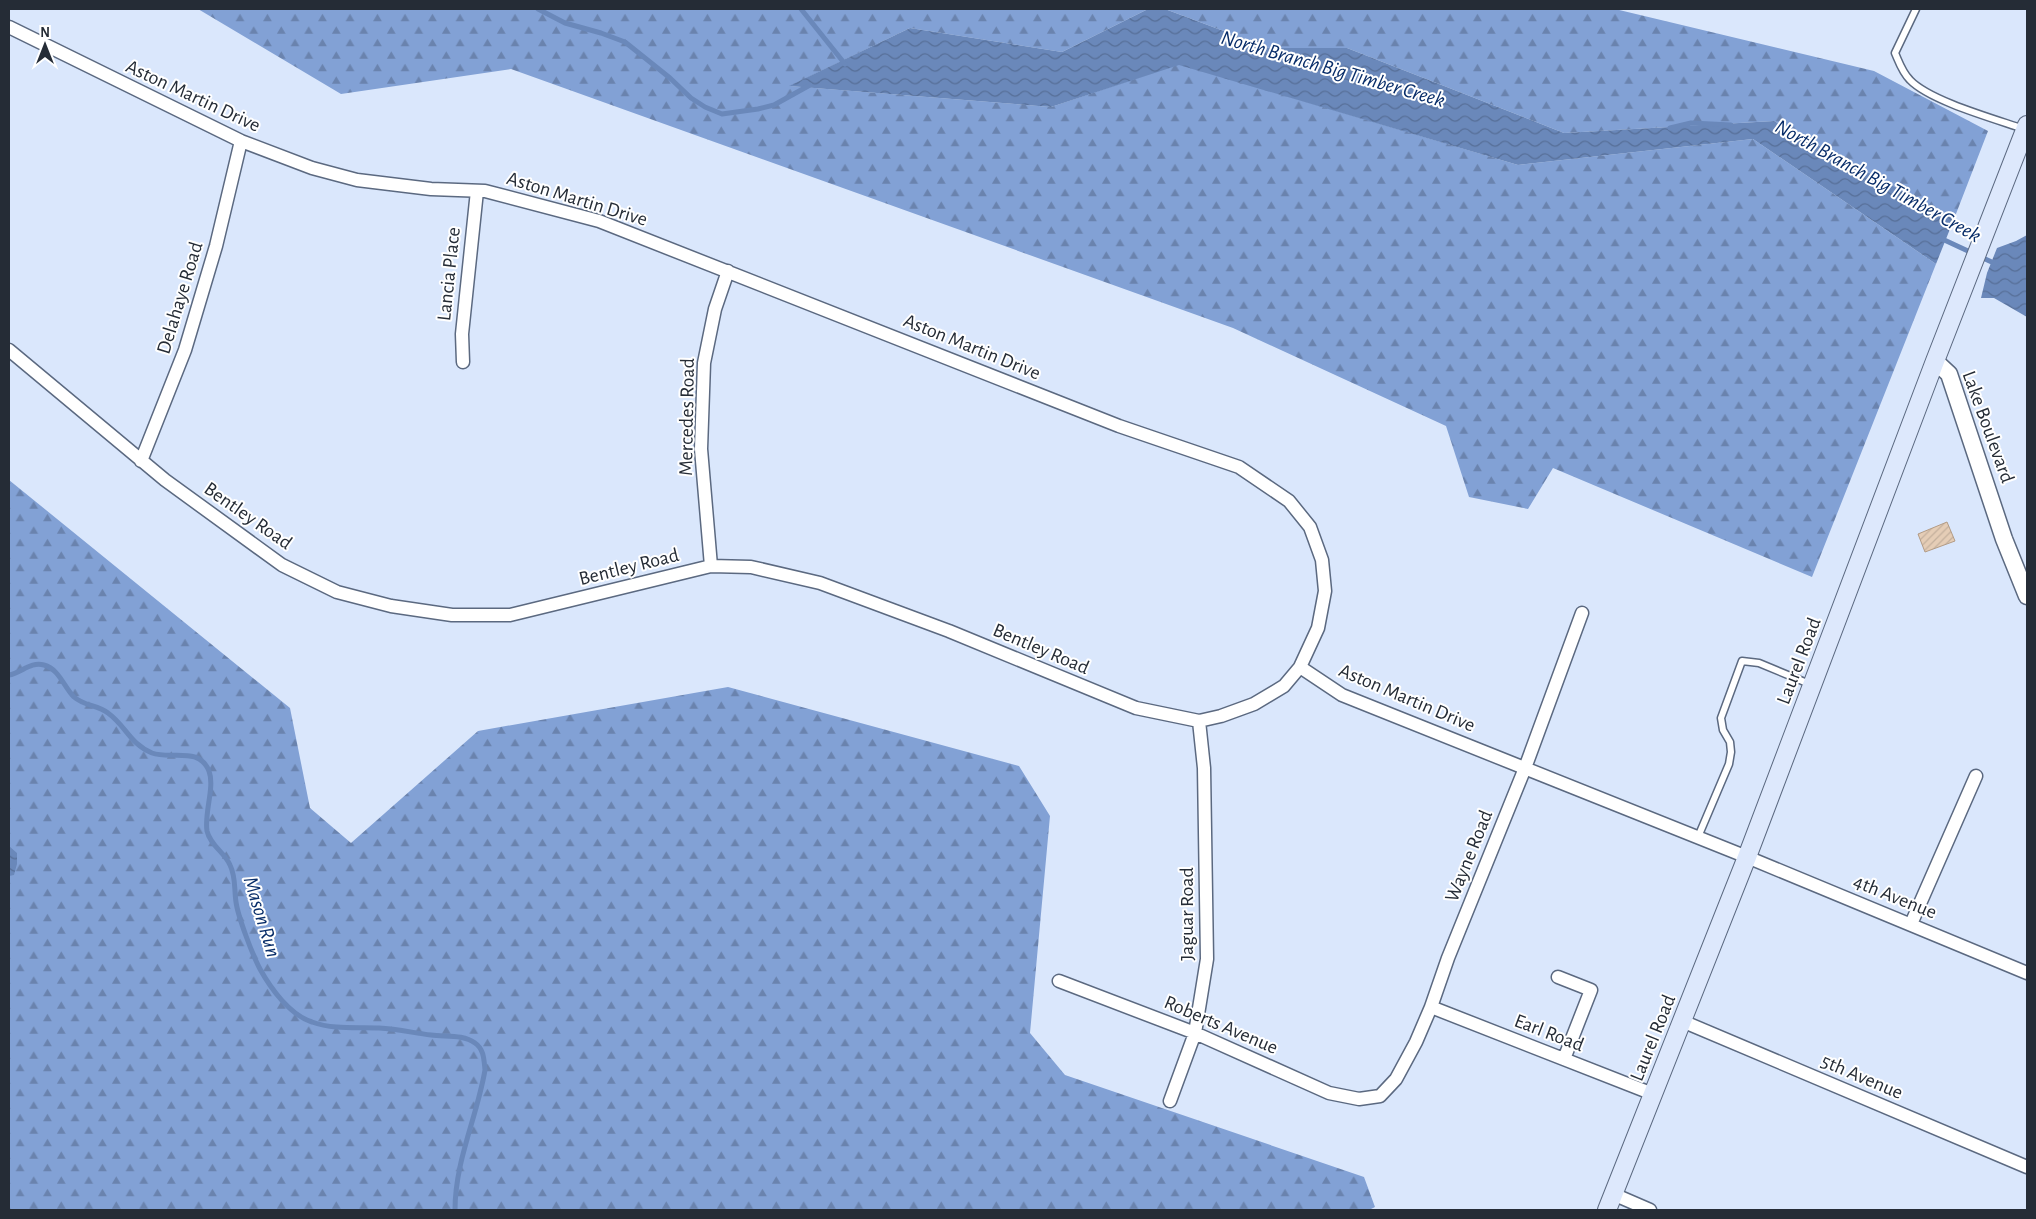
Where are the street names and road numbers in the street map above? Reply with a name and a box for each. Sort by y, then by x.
street label: Aston Martin Drive [123,56,263,136]
street label: Aston Martin Drive [504,168,650,230]
street label: Lancia Place [434,226,464,322]
street label: Delahaye Road [153,239,207,357]
street label: Aston Martin Drive [901,310,1043,384]
street label: Mercedes Road [676,358,698,476]
street label: Lake Boulevard [1958,368,2018,486]
street label: Bentley Road [200,478,296,554]
street label: Bentley Road [577,545,681,589]
street label: Laurel Road [1773,615,1825,707]
street label: Bentley Road [990,620,1092,678]
street label: Aston Martin Drive [1336,660,1478,736]
street label: Wayne Road [1442,807,1496,905]
street label: Jaguar Road [1177,867,1197,961]
street label: 4th Avenue [1850,871,1940,923]
street label: Roberts Avenue [1161,992,1281,1058]
street label: Laurel Road [1627,992,1679,1084]
street label: Earl Road [1511,1011,1587,1055]
street label: 5th Avenue [1818,1051,1906,1103]

